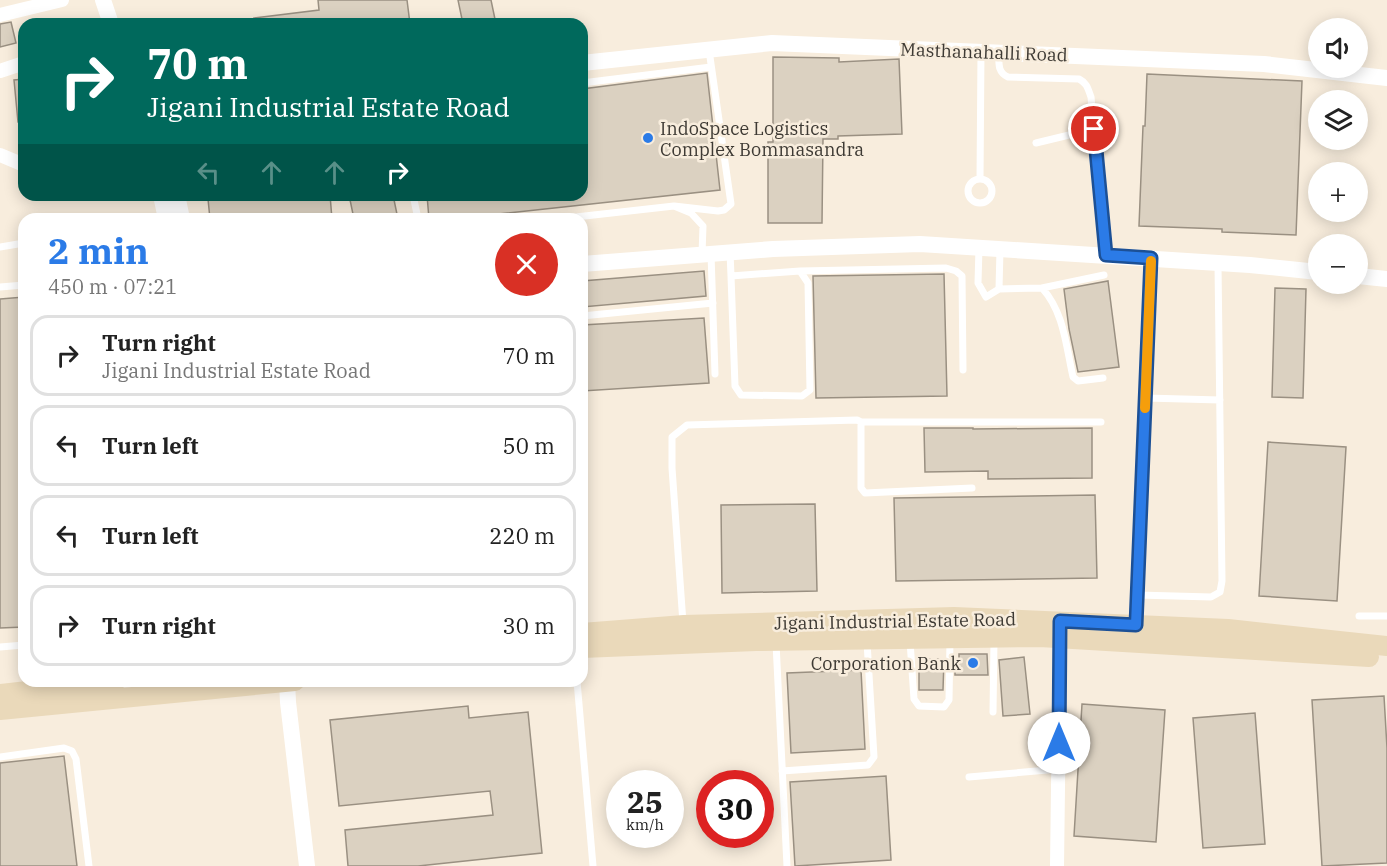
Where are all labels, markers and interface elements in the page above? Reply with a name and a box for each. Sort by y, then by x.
map controls [1308,18,1368,294]
button: sound [1308,18,1368,78]
text: 70 m [147,36,248,91]
street label: Masthanahalli Road [900,38,1068,66]
icon: right [48,42,126,120]
text: Jigani Industrial Estate Road [147,89,510,124]
button: layers [1308,90,1368,150]
pin [1068,103,1119,154]
icon: arrive [1077,112,1110,145]
place label: IndoSpace Logistics Complex Bommasandra [660,117,864,161]
marker: IndoSpace Logistics Complex Bommasandra [641,131,655,145]
icon: left [192,156,225,189]
icon: ahead [255,156,288,189]
icon: ahead [318,156,351,189]
icon: right [381,156,414,189]
button: + [1308,162,1368,222]
text: 2 min [48,227,149,274]
button: close [495,233,558,296]
button: − [1308,234,1368,294]
text: 450 m · 07:21 [48,273,177,300]
text: Turn right [102,328,216,357]
icon: right [51,339,84,372]
text: 70 m [503,341,555,370]
text: Jigani Industrial Estate Road [102,357,371,384]
icon: left [51,429,84,462]
text: Turn left [102,431,198,460]
text: 50 m [503,431,555,460]
icon: left [51,519,84,552]
text: Turn left [102,521,198,550]
text: 220 m [489,521,555,550]
street label: Jigani Industrial Estate Road [774,607,1016,635]
icon: right [51,609,84,642]
text: Turn right [102,611,216,640]
text: 30 m [503,611,555,640]
place label: Corporation Bank [811,652,961,675]
marker: Corporation Bank [966,656,980,670]
position arrow [1027,711,1091,775]
speed limit sign: 30 [696,770,774,848]
text: 25 [627,782,663,821]
text: km/h [626,815,664,834]

